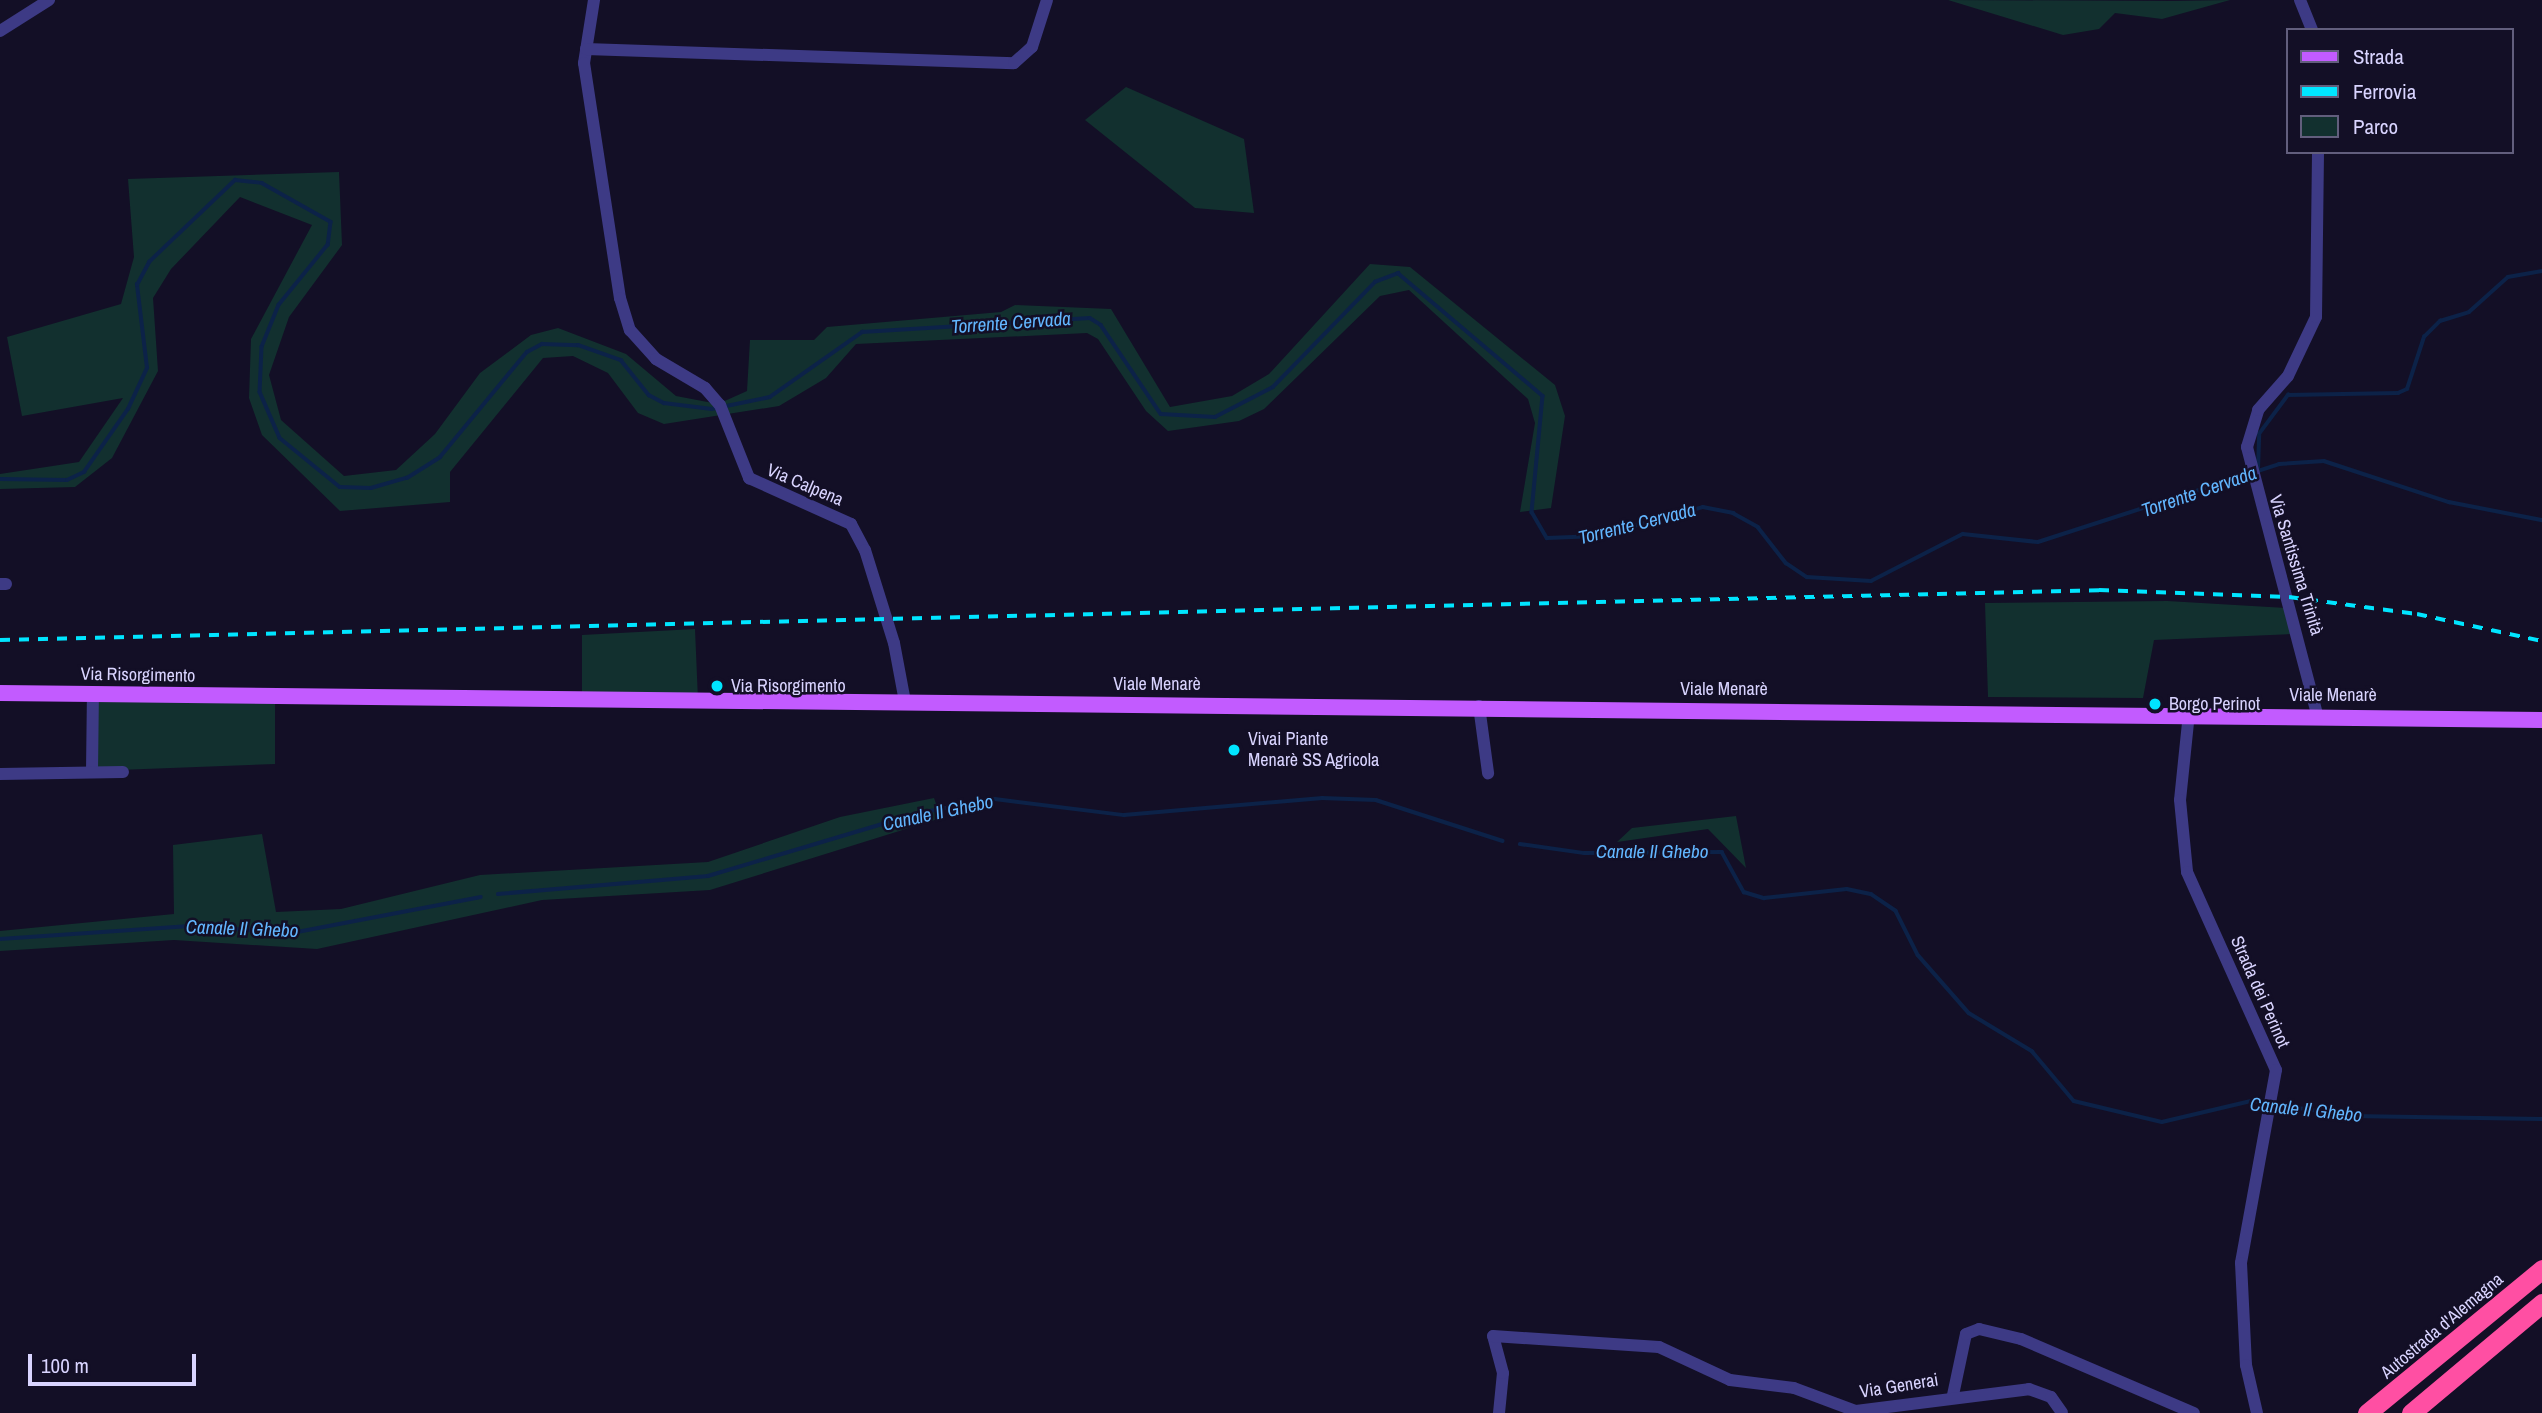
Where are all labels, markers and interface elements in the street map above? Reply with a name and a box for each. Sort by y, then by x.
legend [2286,28,2514,154]
text: Strada [2353,42,2404,71]
text: Ferrovia [2353,77,2416,106]
text: Parco [2353,112,2398,141]
water label: Torrente Cervada [950,307,1072,339]
street label: Via Calpena [764,459,846,511]
water label: Torrente Cervada [2139,462,2259,522]
street label: Via Santissima Trinità [2264,492,2328,638]
water label: Torrente Cervada [1576,498,1698,550]
street label: Via Risorgimento [81,663,195,687]
street label: Viale Menarè [1113,673,1201,695]
place label: Via Risorgimento [731,675,846,697]
marker: Via Risorgimento [709,678,725,694]
street label: Viale Menarè [1680,678,1768,700]
street label: Viale Menarè [2289,684,2377,706]
place label: Borgo Perinot [2169,693,2260,715]
marker: Borgo Perinot [2147,696,2163,712]
place label: Vivai Piante Menarè SS Agricola [1248,729,1380,772]
marker: Vivai Piante Menarè SS Agricola [1226,742,1242,758]
water label: Canale Il Ghebo [881,790,995,836]
water label: Canale Il Ghebo [1596,841,1708,863]
water label: Canale Il Ghebo [185,916,299,942]
street label: Strada dei Perinot [2226,933,2294,1051]
water label: Canale Il Ghebo [2249,1093,2363,1127]
street label: Autostrada d'Alemagna [2376,1269,2508,1383]
scale bar [32,1340,200,1384]
text: 100 m [41,1351,89,1380]
street label: Via Generai [1858,1369,1940,1403]

